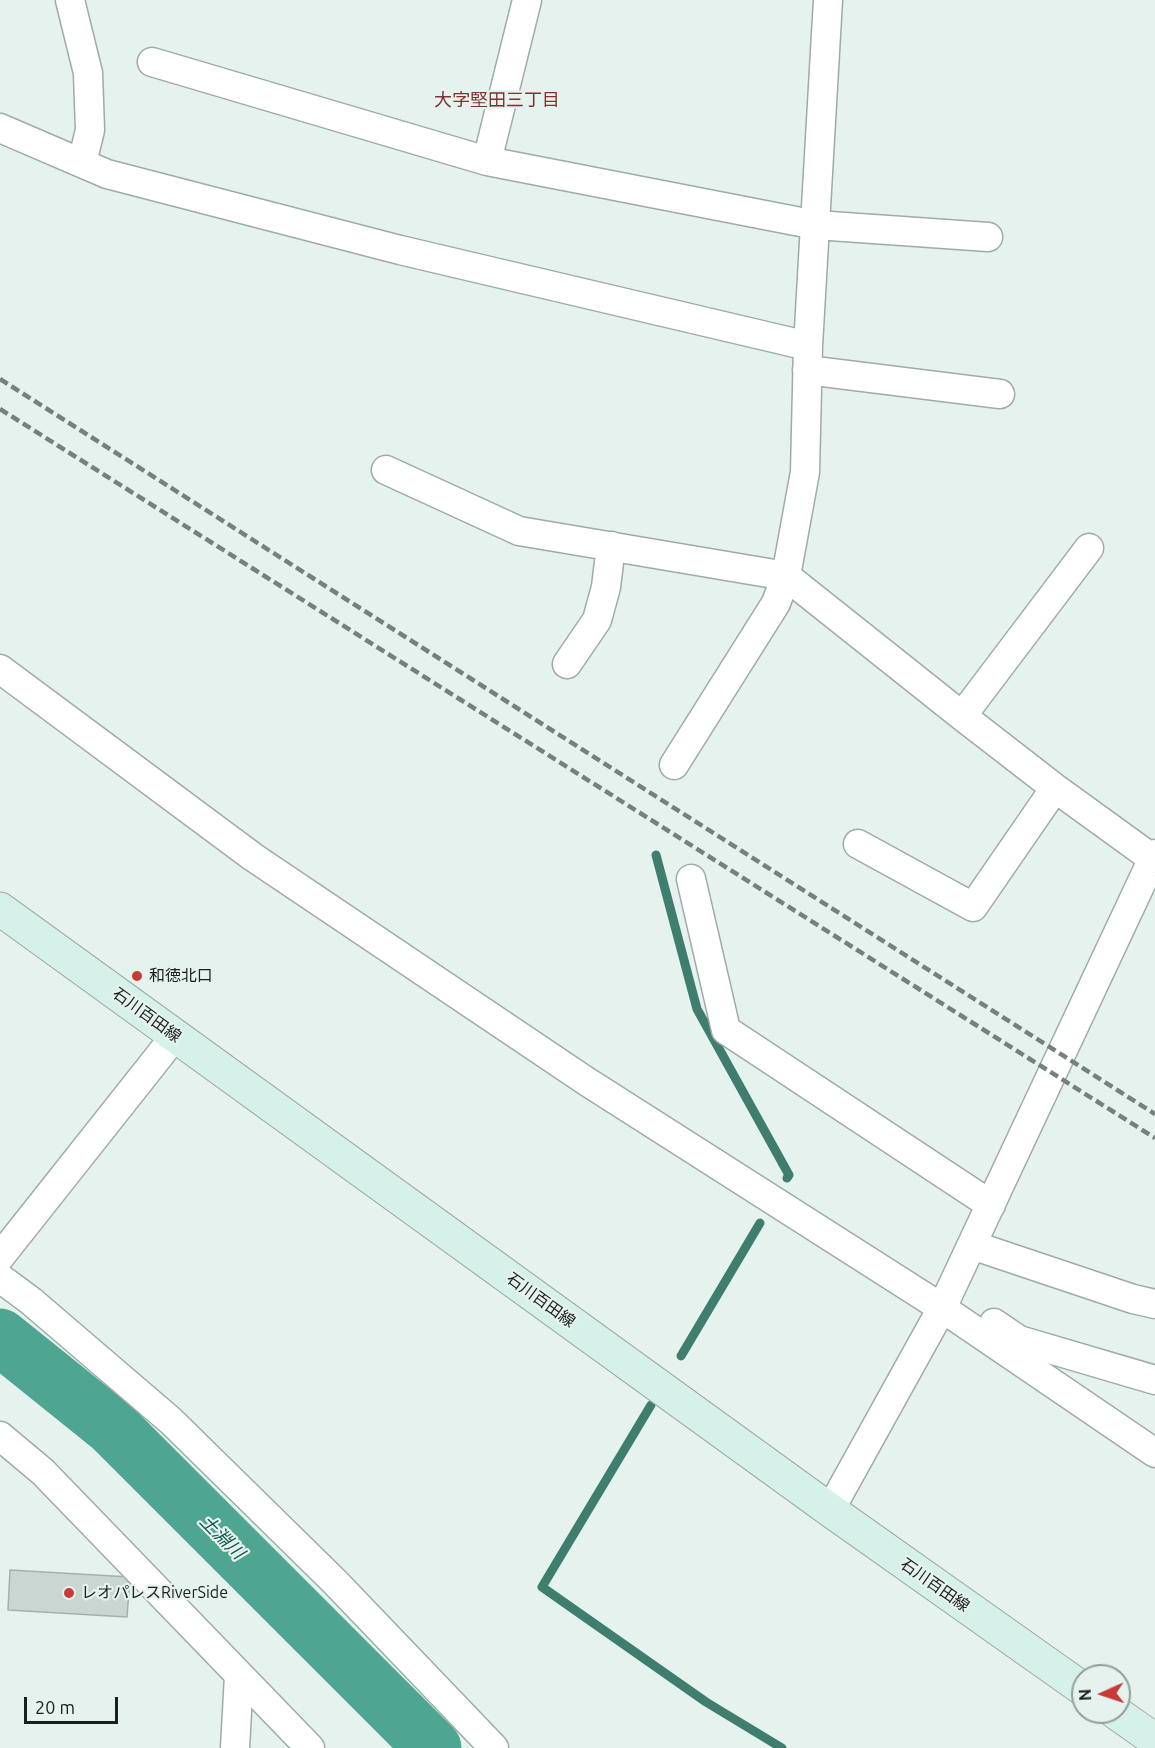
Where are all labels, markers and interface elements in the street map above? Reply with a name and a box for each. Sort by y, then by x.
district label: 大字堅田三丁目 [434,89,560,111]
place label: 和徳北口 [149,966,213,986]
marker: 和徳北口 [130,969,144,983]
street label: 石川百田線 [109,984,185,1046]
street label: 石川百田線 [503,1269,579,1331]
water label: 土淵川 [195,1510,249,1564]
street label: 石川百田線 [897,1554,973,1616]
place label: レオパレスRiverSide [81,1583,228,1603]
marker: レオパレスRiverSide [62,1586,76,1600]
north arrow [1071,1664,1131,1724]
scale bar [27,1685,122,1723]
text: N [1076,1688,1094,1701]
text: 20 m [35,1697,75,1717]

